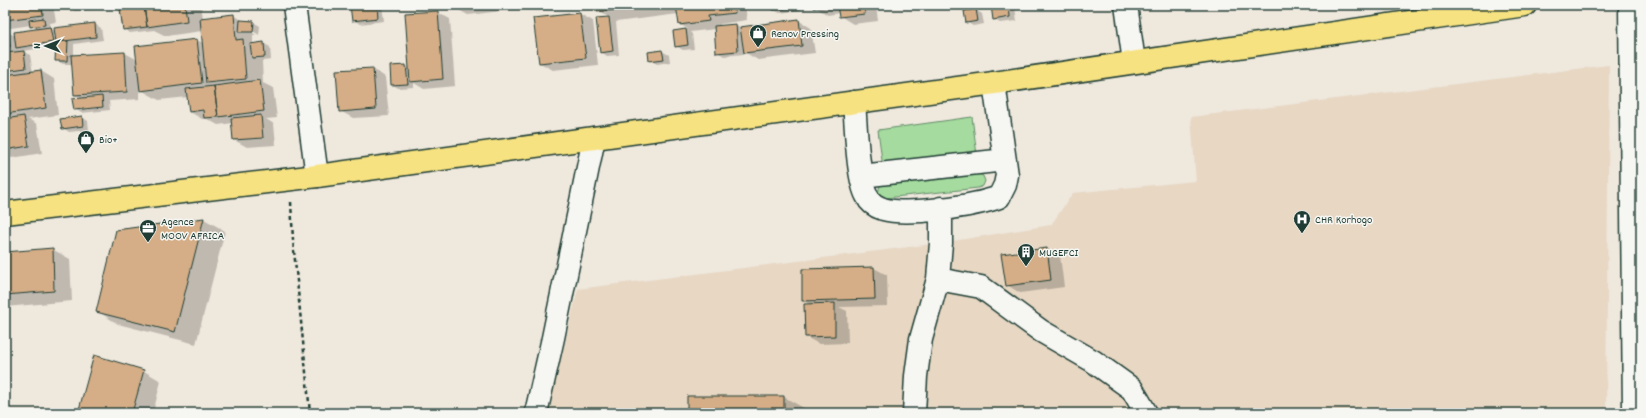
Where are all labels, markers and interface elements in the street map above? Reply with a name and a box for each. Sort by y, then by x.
shop icon: Renov Pressing [748,23,768,48]
north arrow [26,26,66,66]
place label: Renov Pressing [771,26,839,43]
text: N [30,43,46,49]
shop icon: Bio+ [76,129,96,154]
place label: Bio+ [99,132,118,149]
hospital icon: CHR Korhogo [1292,209,1312,234]
place label: CHR Korhogo [1315,212,1372,229]
place label: Agence MOOV AFRICA [161,214,225,245]
office icon: Agence MOOV AFRICA [138,218,158,243]
building icon: MUGEFCI [1016,242,1036,267]
place label: MUGEFCI [1039,245,1079,262]

